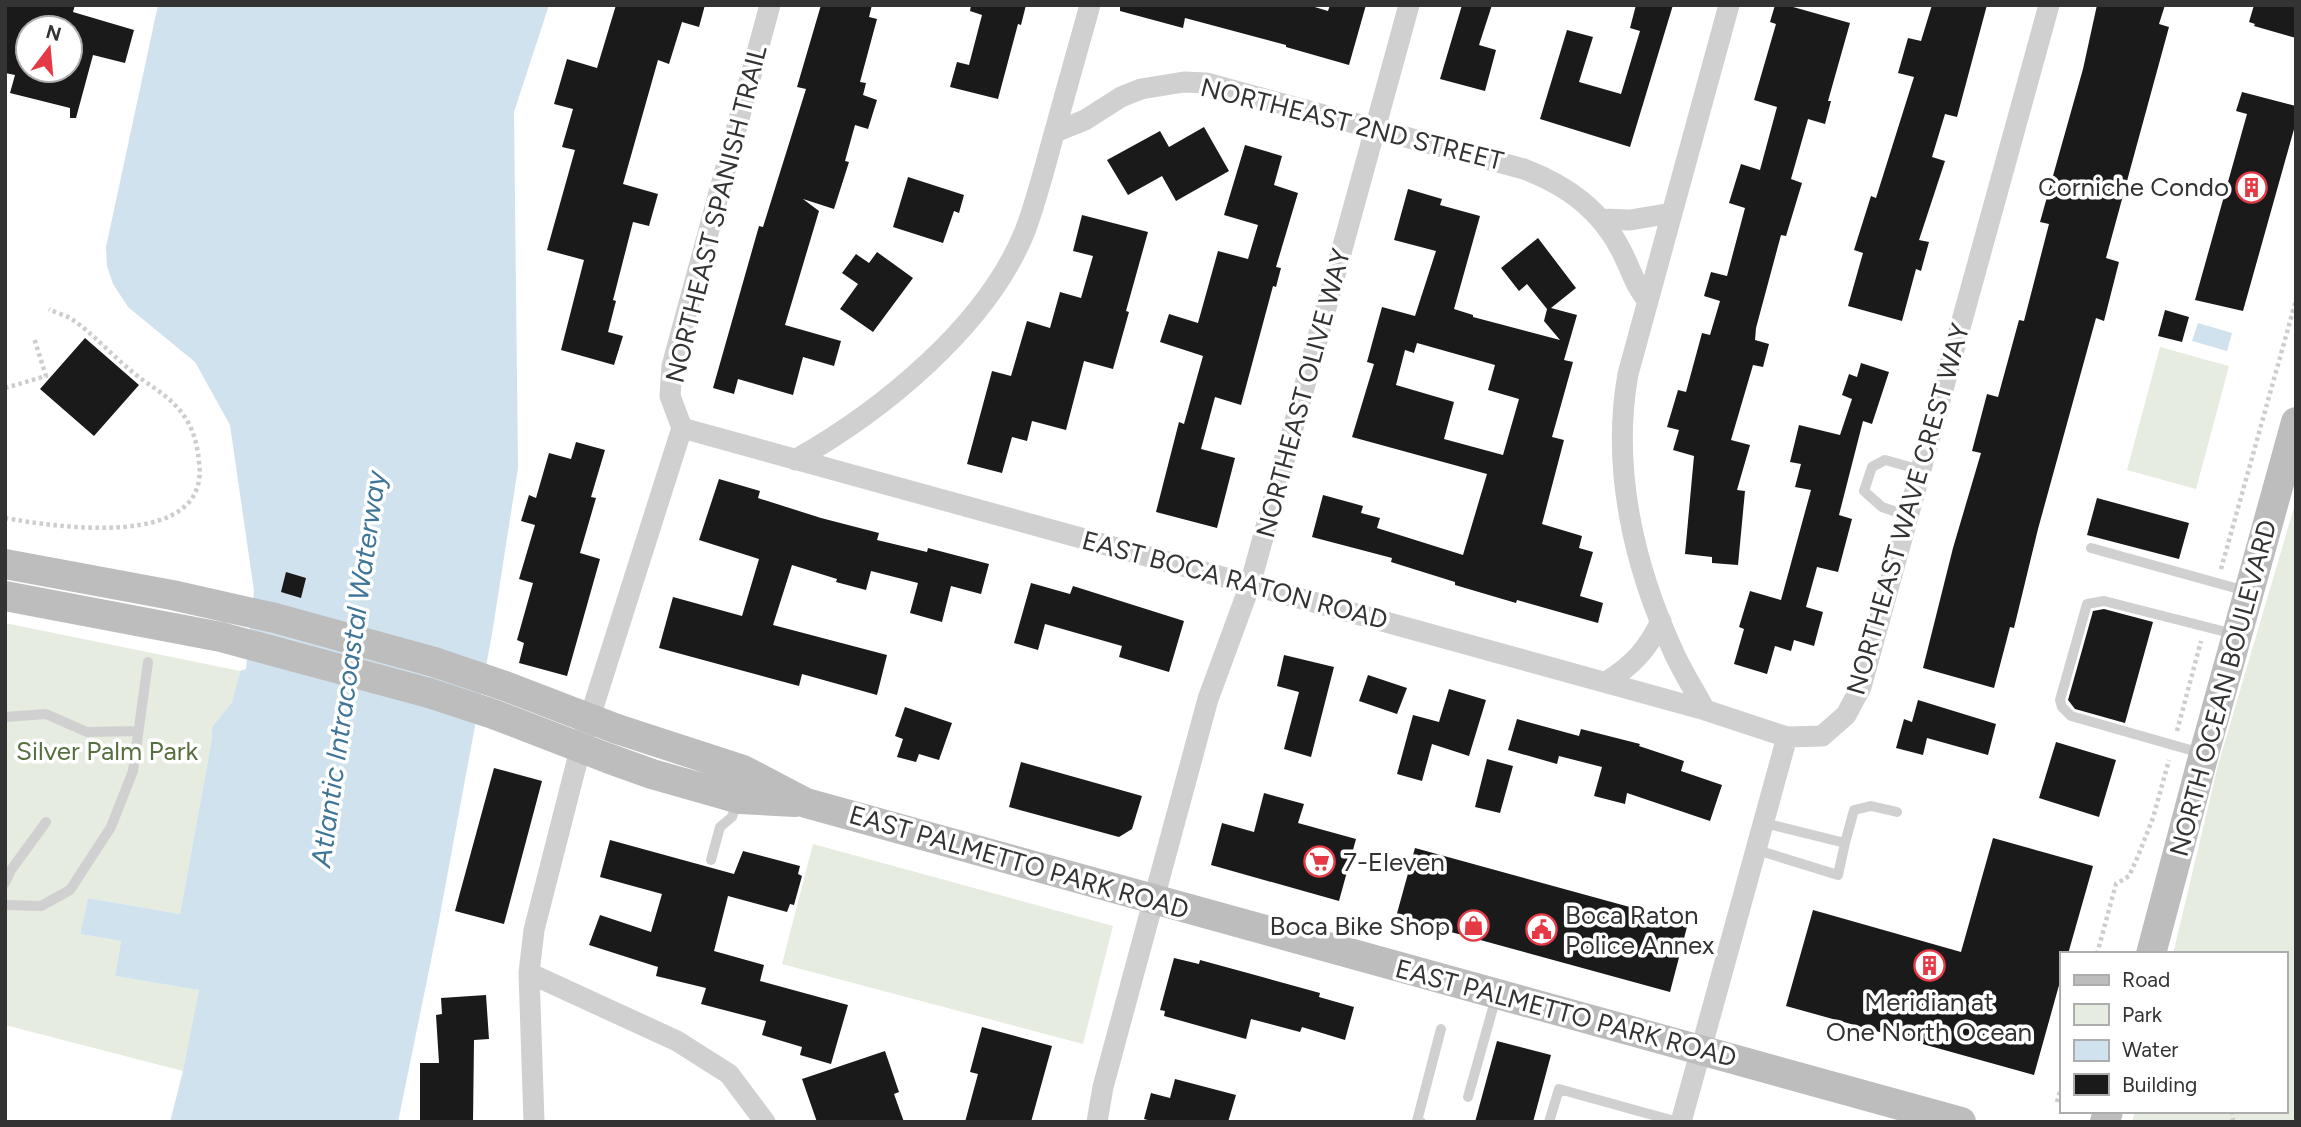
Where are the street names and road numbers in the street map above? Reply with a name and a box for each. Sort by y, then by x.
street label: NORTHEAST SPANISH TRAIL [659,41,774,386]
street label: NORTHEAST 2ND STREET [1197,71,1507,177]
street label: NORTHEAST OLIVE WAY [1249,245,1357,541]
street label: NORTHEAST WAVE CREST WAY [1840,319,1976,698]
street label: NORTH OCEAN BOULEVARD [2163,516,2283,860]
street label: EAST BOCA RATON ROAD [1079,524,1391,636]
street label: EAST PALMETTO PARK ROAD [846,798,1192,926]
street label: EAST PALMETTO PARK ROAD [1392,952,1740,1074]

